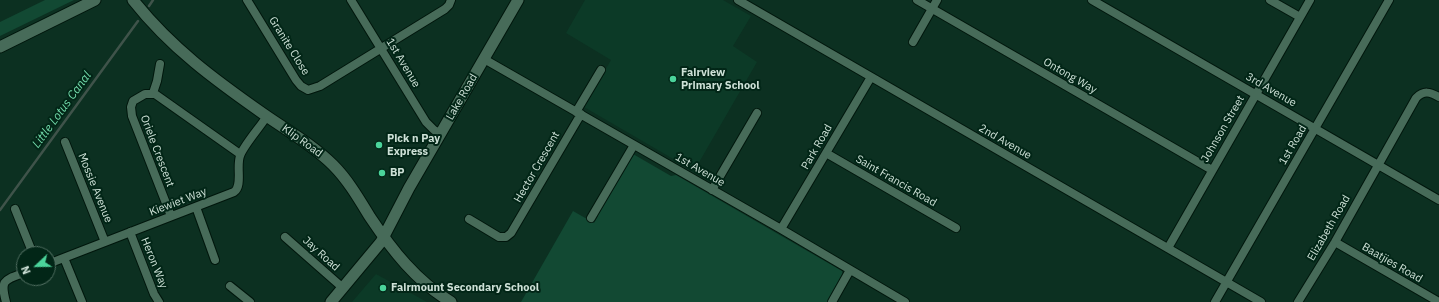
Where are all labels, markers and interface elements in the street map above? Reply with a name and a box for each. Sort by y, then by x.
street label: Granite Close [266,14,312,78]
street label: 1st Avenue [383,36,423,90]
street label: Ontong Way [1041,55,1099,97]
place label: Fairview Primary School [681,66,760,92]
water label: Little Lotus Canal [29,69,95,151]
street label: 3rd Avenue [1243,70,1299,110]
street label: Lake Road [444,72,480,122]
marker: Fairview Primary School [668,74,678,84]
street label: Johnson Street [1199,93,1247,165]
street label: Oriele Crescent [137,113,177,189]
street label: Klip Road [279,122,325,160]
street label: Park Road [799,122,835,172]
street label: 2nd Avenue [976,122,1034,162]
street label: 1st Road [1276,123,1310,167]
street label: Hector Crescent [511,129,563,205]
place label: Pick n Pay Express [387,132,440,158]
marker: Pick n Pay Express [374,140,384,150]
street label: Mossie Avenue [75,151,115,225]
street label: 1st Avenue [673,151,727,189]
street label: Saint Francis Road [853,152,939,210]
place label: BP [390,166,405,180]
marker: BP [377,168,387,178]
street label: Kiewiet Way [147,185,209,219]
street label: Elizabeth Road [1305,193,1353,263]
street label: Jay Road [300,234,342,274]
street label: Heron Way [138,236,170,290]
street label: Baatjies Road [1359,240,1425,286]
north arrow [16,246,56,286]
text: N [18,264,34,276]
place label: Fairmount Secondary School [391,281,539,295]
marker: Fairmount Secondary School [378,283,388,293]

